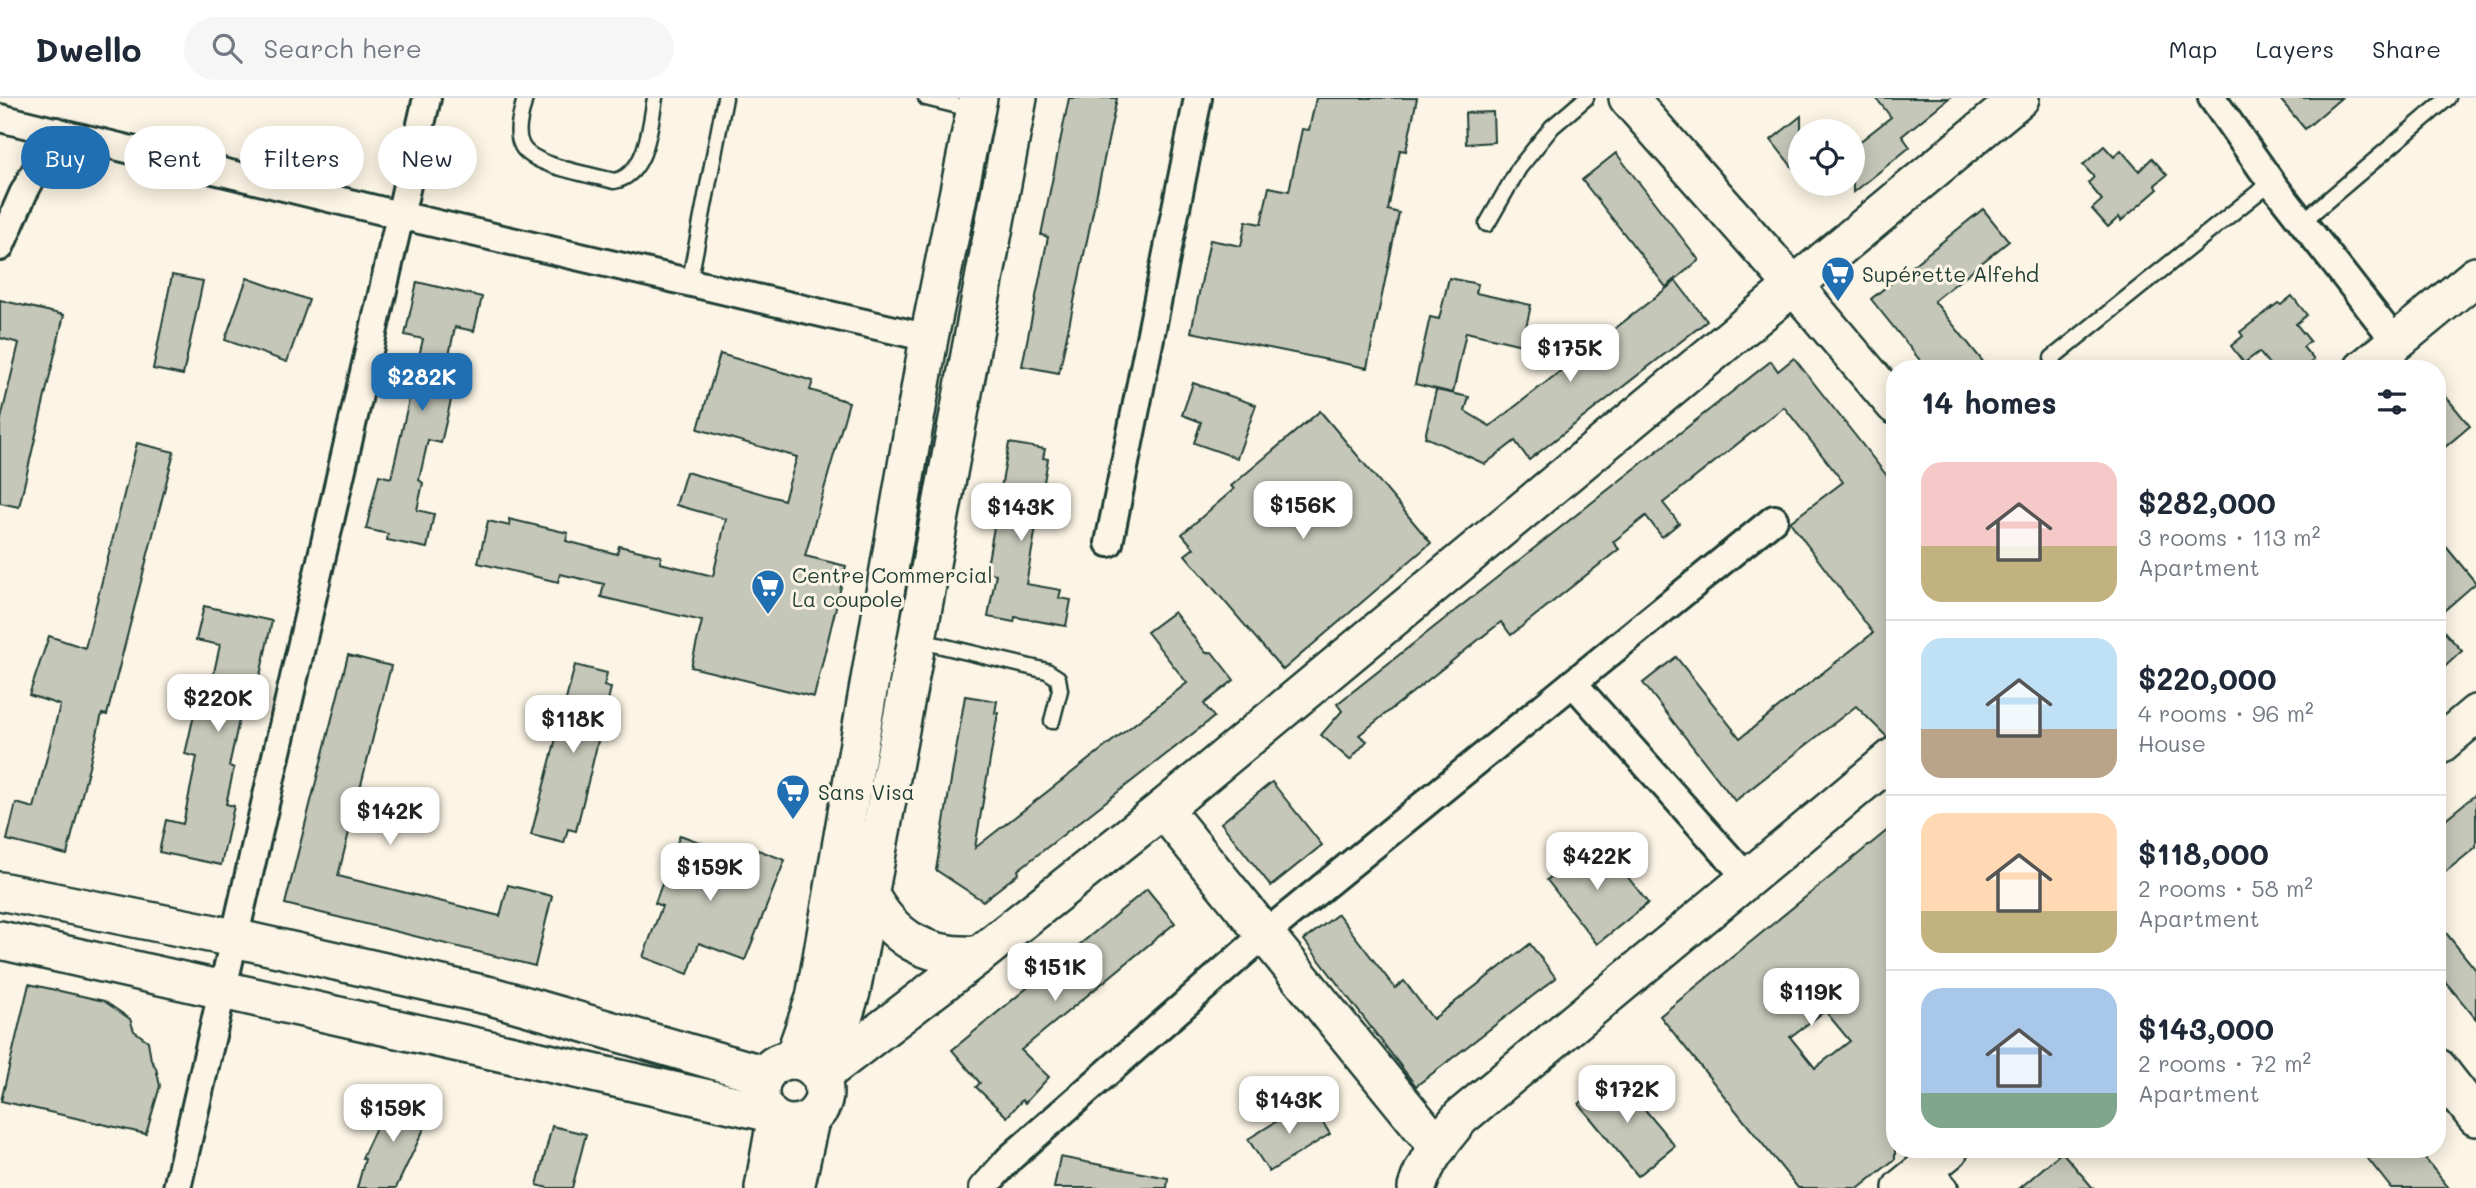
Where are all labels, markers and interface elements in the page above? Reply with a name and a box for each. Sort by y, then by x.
search box [184,17,674,80]
text: Dwello [35,27,142,70]
icon: search [208,29,246,67]
text: Search here [264,31,422,65]
text: Map [2169,33,2217,64]
text: Layers [2255,33,2334,64]
text: Share [2372,33,2441,64]
map controls [1788,119,1865,196]
button: locate [1788,119,1865,196]
chip: Buy [21,126,110,189]
chip: Rent [124,126,226,189]
chip: Filters [240,126,364,189]
chip: New [378,126,477,189]
supermarket icon: Supérette Alfehd [1819,254,1857,303]
place label: Supérette Alfehd [1862,260,2039,287]
pin: $175K [1521,324,1619,384]
text: $175K [1537,332,1603,362]
pin: $282K [373,354,471,413]
text: $282K [387,361,457,391]
text: 14 homes [1921,382,2057,422]
icon: filters [2373,383,2411,421]
pin: $156K [1254,482,1352,541]
text: $282,000 [2138,482,2276,522]
pin: $143K [972,484,1070,543]
text: $156K [1270,489,1336,519]
icon: home [1977,490,2061,574]
text: $143K [987,491,1055,521]
text: 3 rooms · 113 m² [2138,522,2320,552]
text: Apartment [2138,552,2260,582]
place label: Centre Commercial La coupole [792,561,993,612]
supermarket icon: Centre Commercial La coupole [749,567,787,616]
text: $220,000 [2138,658,2276,698]
icon: home [1977,666,2061,750]
pin: $220K [169,674,267,734]
text: $220K [183,682,253,712]
pin: $118K [524,696,622,755]
text: 4 rooms · 96 m² [2138,698,2314,728]
text: $118K [541,703,605,733]
text: House [2138,728,2206,758]
supermarket icon: Sans Visa [774,772,812,821]
place label: Sans Visa [818,778,915,805]
pin: $142K [341,788,439,847]
text: $142K [357,795,423,825]
pin: $422K [1548,832,1646,892]
text: $118,000 [2138,833,2269,873]
text: $422K [1562,840,1632,870]
icon: home [1977,841,2061,925]
pin: $159K [661,844,759,903]
text: $159K [677,851,743,881]
text: 2 rooms · 58 m² [2138,873,2313,903]
text: Apartment [2138,903,2260,933]
pin: $151K [1006,944,1104,1003]
text: $151K [1023,951,1087,981]
pin: $119K [1762,968,1860,1028]
text: $119K [1779,976,1843,1006]
text: $143,000 [2138,1008,2274,1048]
icon: home [1977,1016,2061,1100]
text: 2 rooms · 72 m² [2138,1048,2311,1078]
pin: $172K [1578,1066,1676,1125]
text: $172K [1594,1073,1660,1103]
pin: $143K [1240,1076,1338,1136]
text: Apartment [2138,1078,2260,1108]
pin: $159K [344,1084,442,1144]
text: $143K [1255,1084,1323,1114]
text: $159K [360,1092,426,1122]

